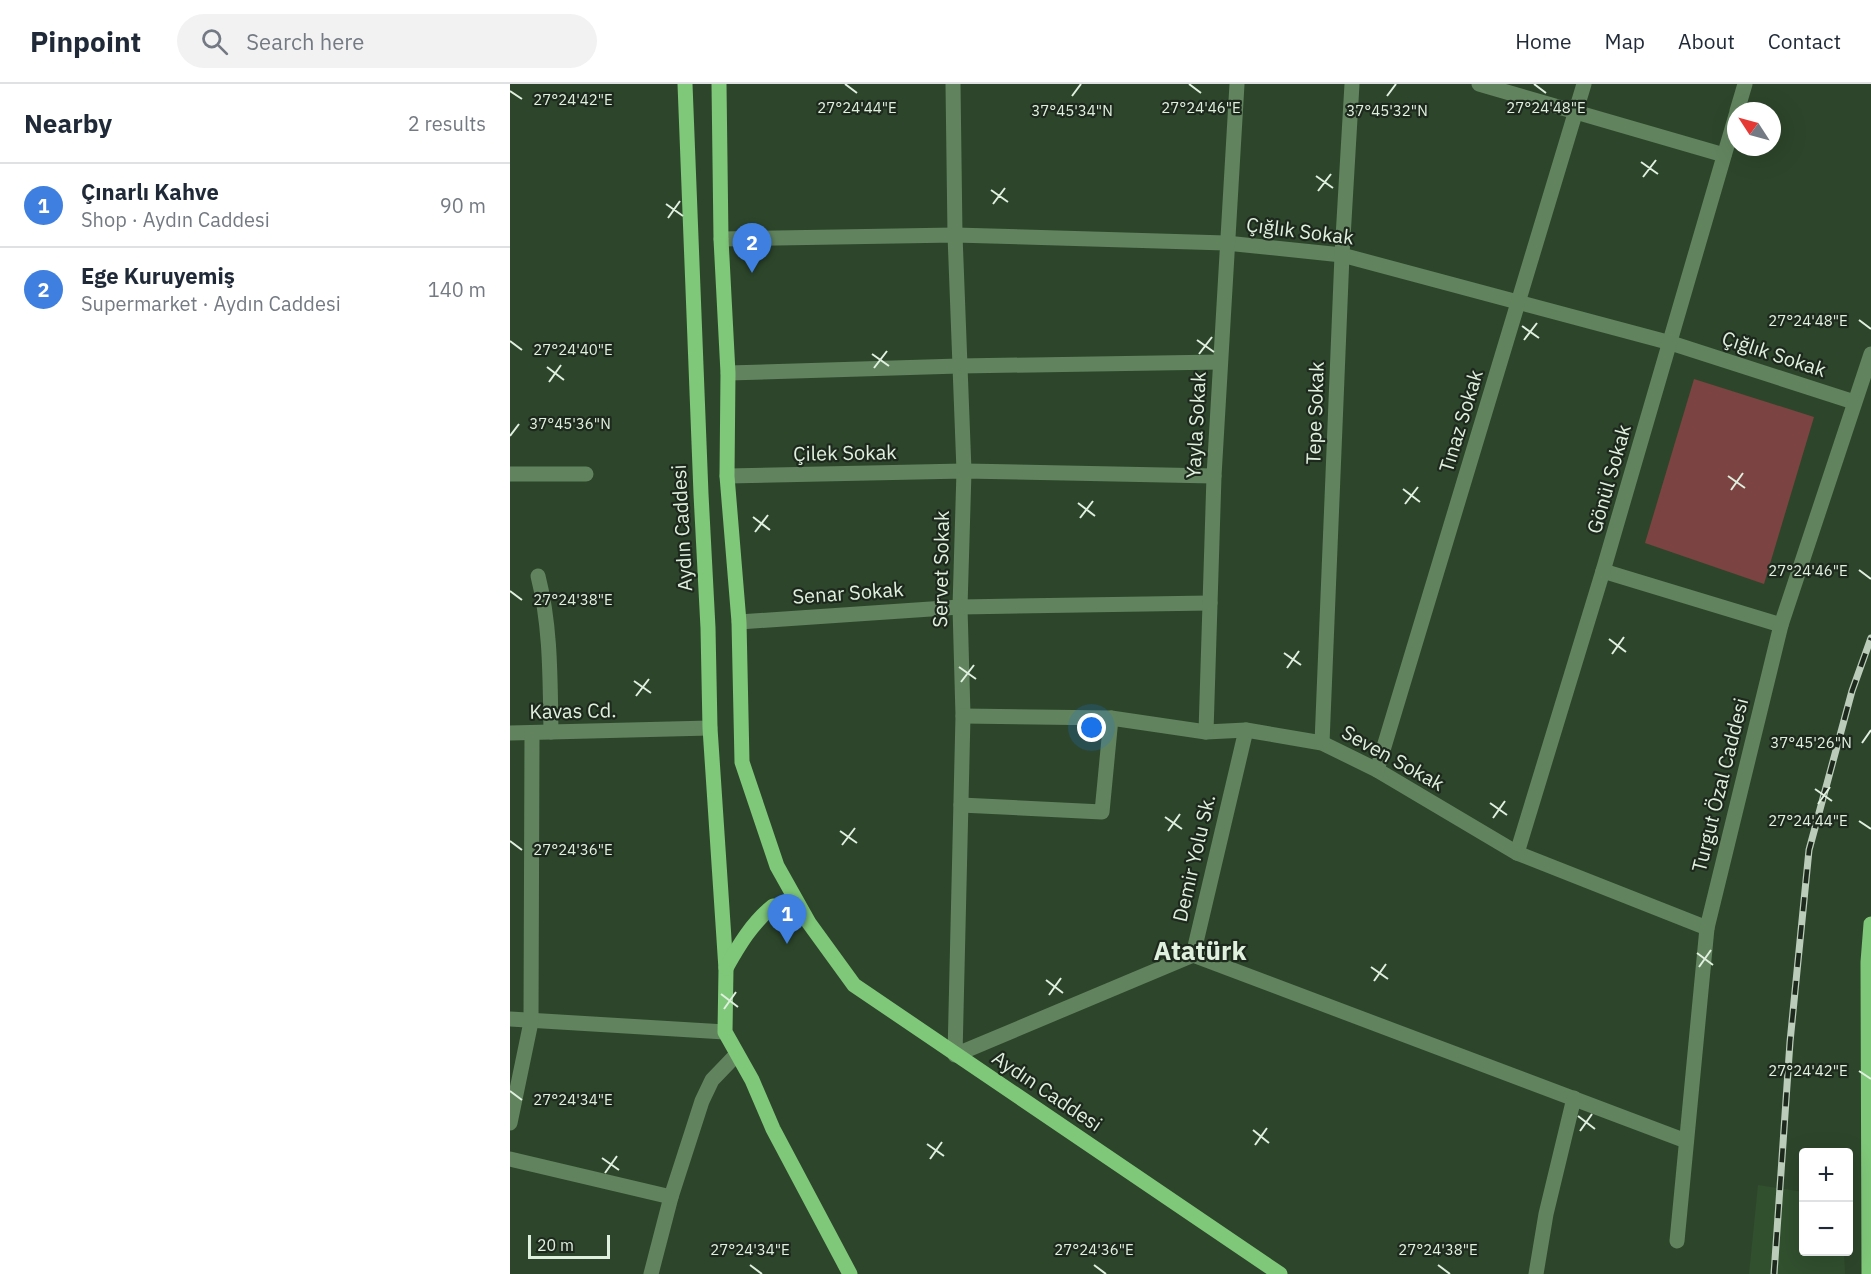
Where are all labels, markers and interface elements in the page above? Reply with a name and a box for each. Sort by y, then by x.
search box [177,14,597,68]
text: Pinpoint [30,23,141,60]
icon: search [198,25,231,58]
text: Search here [246,27,364,56]
text: Home [1515,27,1572,55]
text: Map [1605,27,1645,55]
text: About [1678,27,1735,55]
text: Contact [1768,27,1841,55]
text: 27°24'42"E [533,90,613,109]
text: 27°24'44"E [817,98,897,117]
text: 27°24'46"E [1161,98,1241,117]
text: 27°24'48"E [1506,98,1586,117]
text: 37°45'34"N [1031,101,1113,120]
text: 37°45'32"N [1346,101,1428,120]
north arrow [1727,102,1781,156]
text: Nearby [24,106,112,140]
text: 2 results [408,110,486,137]
text: Çınarlı Kahve [81,177,219,206]
text: 1 [38,192,50,219]
text: 90 m [440,192,486,219]
text: Shop · Aydın Caddesi [81,206,270,233]
street label: Çığlık Sokak [1245,211,1356,251]
pin: 2 [732,224,772,273]
text: Ege Kuruyemiş [81,261,235,290]
text: 2 [38,276,50,303]
text: 140 m [428,276,486,303]
text: Supermarket · Aydın Caddesi [81,290,341,317]
text: 27°24'48"E [1768,311,1848,330]
street label: Çığlık Sokak [1719,324,1830,383]
text: 27°24'40"E [533,340,613,359]
street label: Tepe Sokak [1299,361,1330,465]
street label: Tınaz Sokak [1432,366,1489,476]
street label: Yayla Sokak [1179,371,1212,479]
text: 37°45'36"N [529,414,611,433]
street label: Gönül Sokak [1580,421,1637,537]
street label: Çilek Sokak [793,438,897,467]
street label: Aydın Caddesi [665,464,698,592]
street label: Servet Sokak [926,510,955,628]
text: 27°24'46"E [1768,561,1848,580]
street label: Senar Sokak [792,575,905,610]
text: 27°24'38"E [533,590,613,609]
street label: Turgut Özal Caddesi [1685,695,1754,875]
street label: Kavas Cd. [529,696,617,725]
your location [1077,713,1106,742]
street label: Seven Sokak [1337,718,1450,797]
text: 37°45'26"N [1770,733,1852,752]
street label: Demir Yolu Sk. [1166,791,1221,924]
text: 27°24'44"E [1768,811,1848,830]
text: 27°24'36"E [533,840,613,859]
pin: 1 [768,894,806,944]
district label: Atatürk [1154,933,1246,967]
street label: Aydın Caddesi [987,1044,1108,1137]
text: 27°24'42"E [1768,1061,1848,1080]
text: 27°24'34"E [533,1090,613,1109]
map controls [1799,1148,1853,1256]
button: + [1799,1148,1853,1202]
button: − [1799,1202,1853,1256]
scale bar [528,1232,610,1260]
text: 20 m [537,1235,574,1255]
text: 27°24'34"E [710,1240,790,1259]
text: 27°24'36"E [1054,1240,1134,1259]
text: 27°24'38"E [1398,1240,1478,1259]

